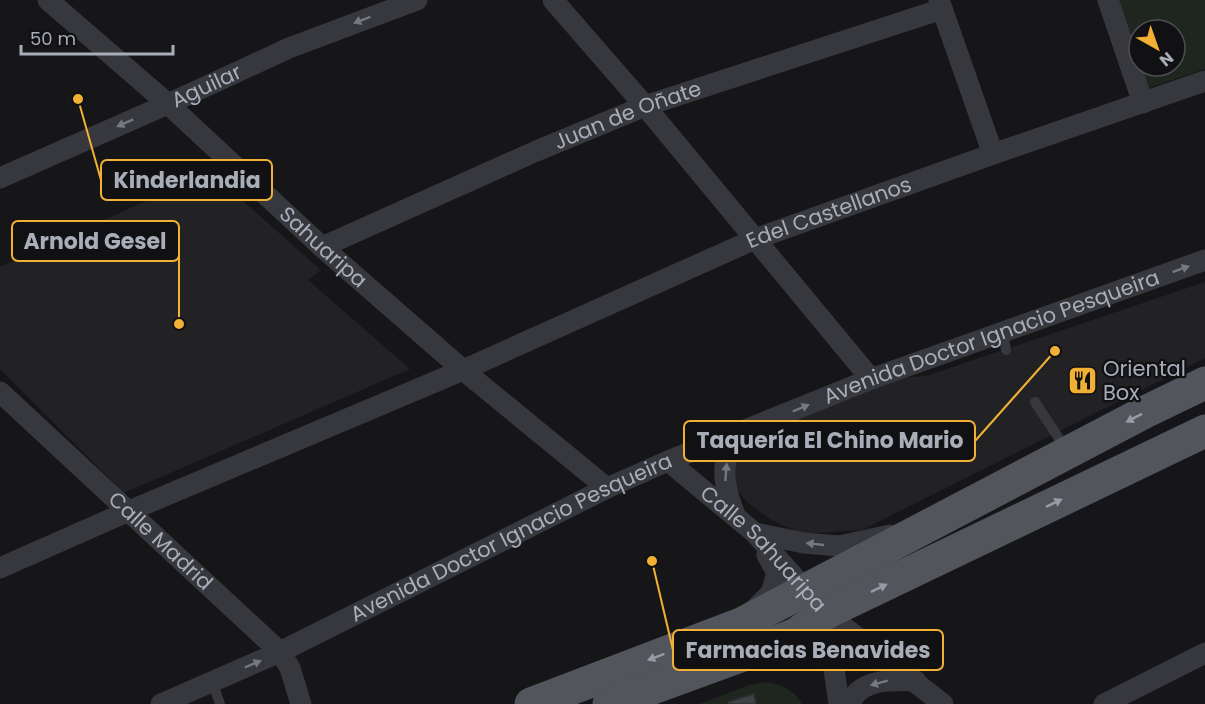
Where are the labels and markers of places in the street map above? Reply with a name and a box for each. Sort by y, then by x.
callout: Kinderlandia [101,160,272,200]
callout: Arnold Gesel [12,221,179,261]
place label: Oriental Box [1103,354,1186,407]
restaurant icon: Oriental Box [1066,365,1098,397]
callout: Taquería El Chino Mario [684,421,975,461]
callout: Farmacias Benavides [673,630,943,670]

